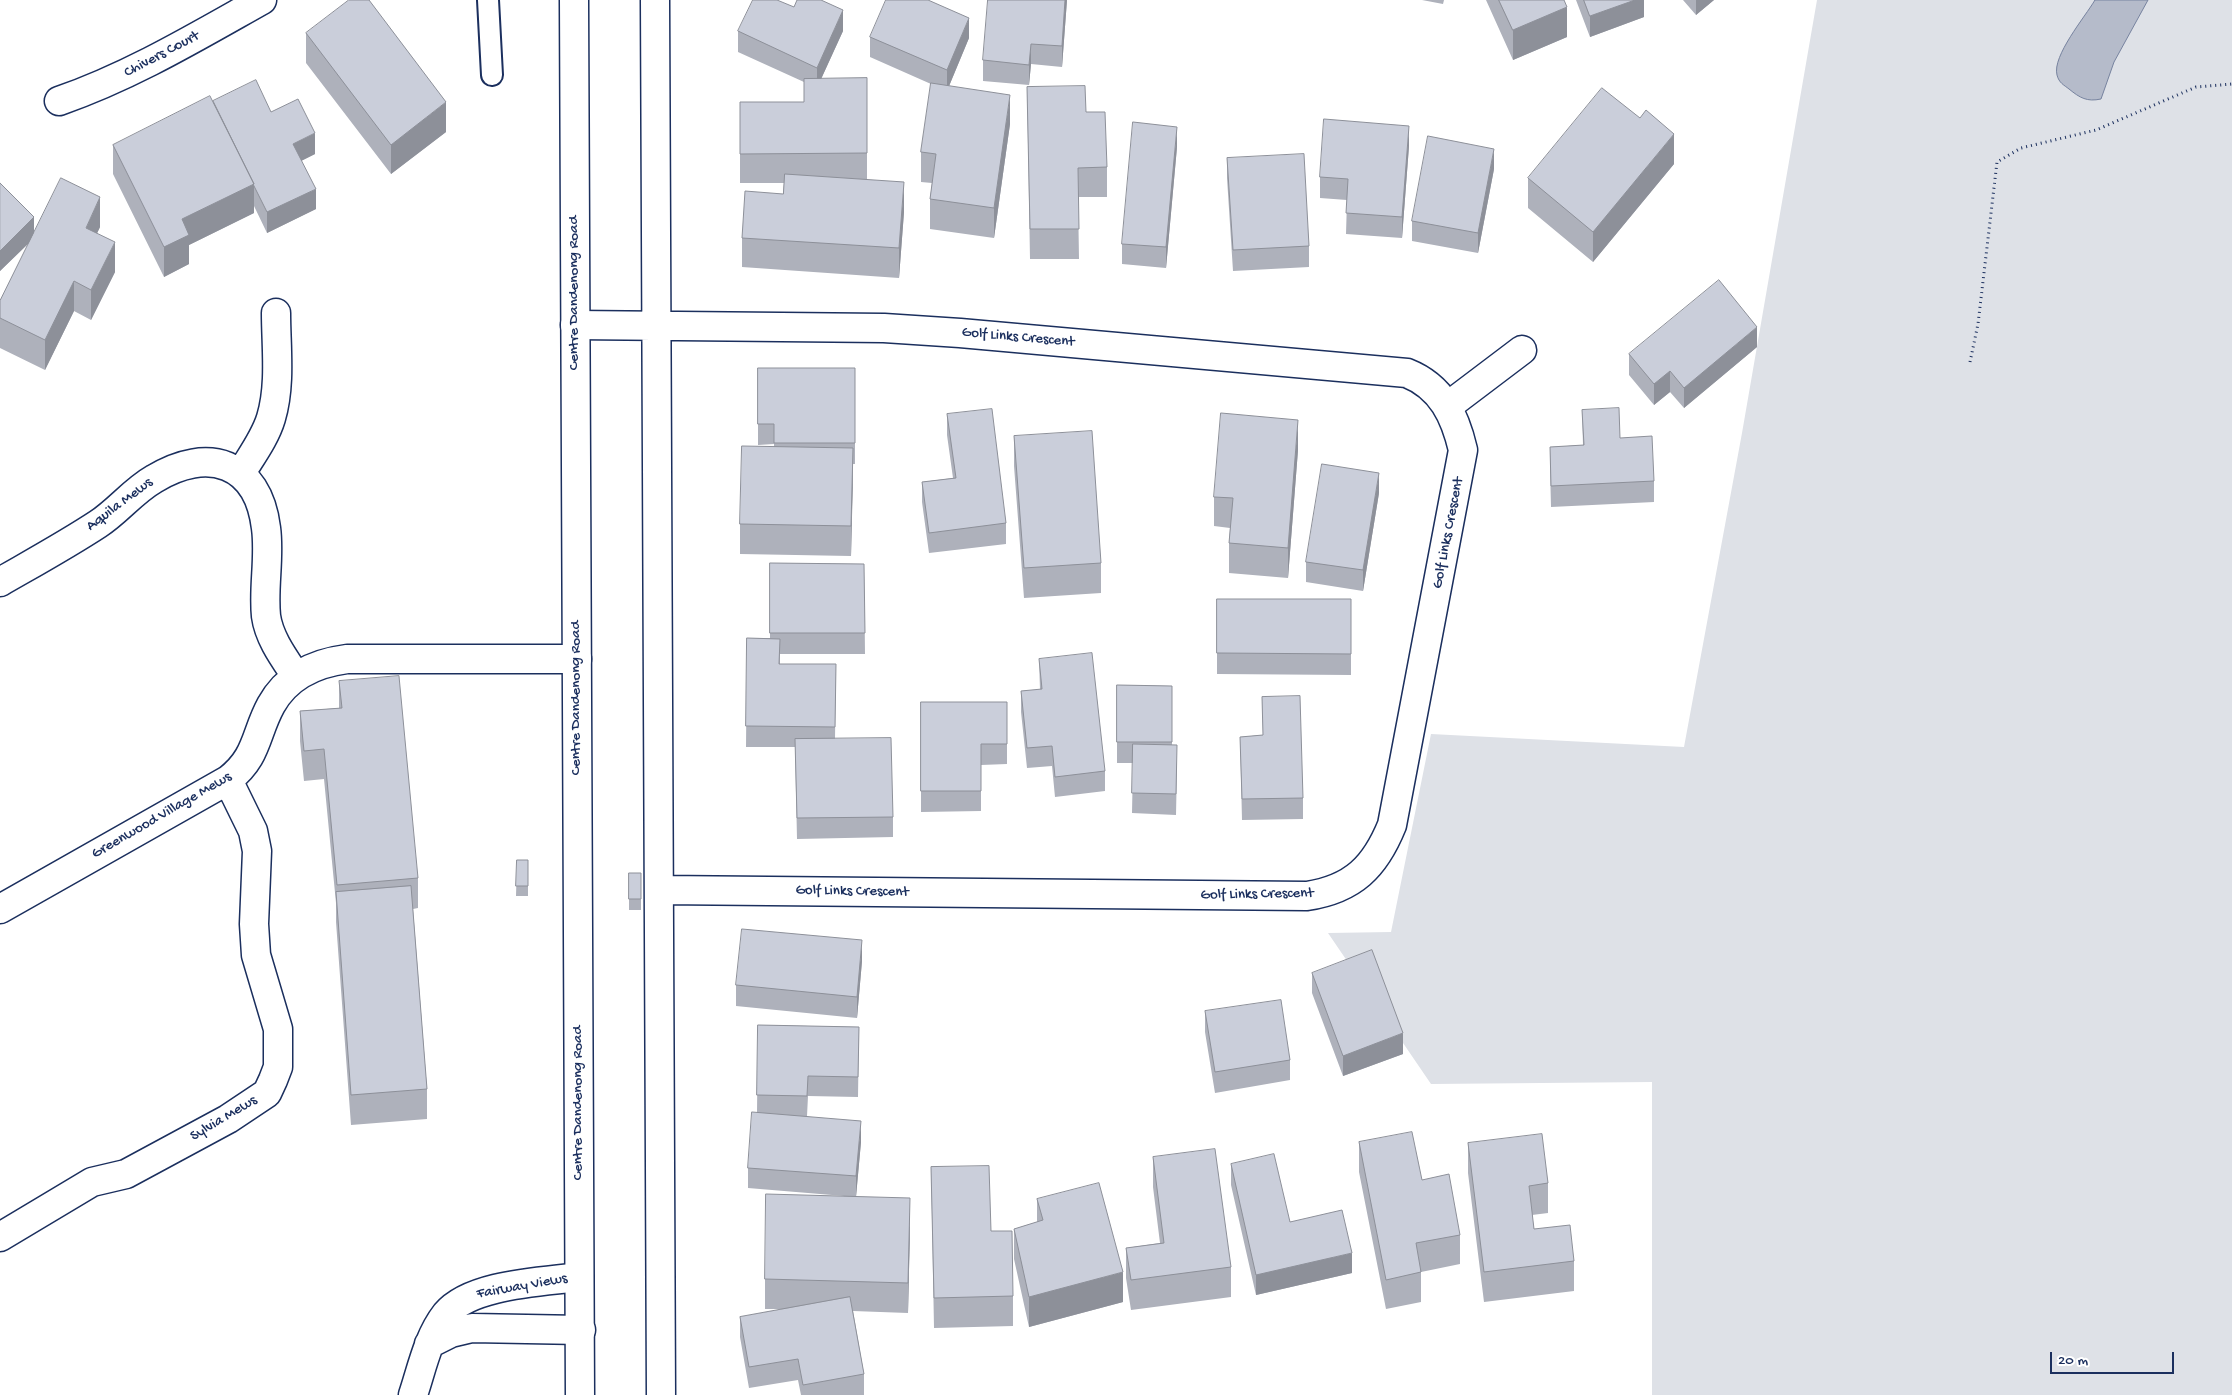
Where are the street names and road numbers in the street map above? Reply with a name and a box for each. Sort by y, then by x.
street label: Chivers Court [121,28,203,82]
street label: Centre Dandenong Road [566,216,584,370]
street label: Golf Links Crescent [961,324,1075,352]
street label: Aquila Mews [83,474,157,536]
street label: Golf Links Crescent [1429,476,1469,590]
street label: Centre Dandenong Road [568,621,586,775]
street label: Greenwood Village Mews [89,769,235,863]
street label: Golf Links Crescent [795,882,909,902]
street label: Golf Links Crescent [1200,885,1314,905]
street label: Centre Dandenong Road [570,1026,588,1180]
street label: Sylvia Mews [187,1092,261,1146]
street label: Fairway Views [475,1270,569,1304]

